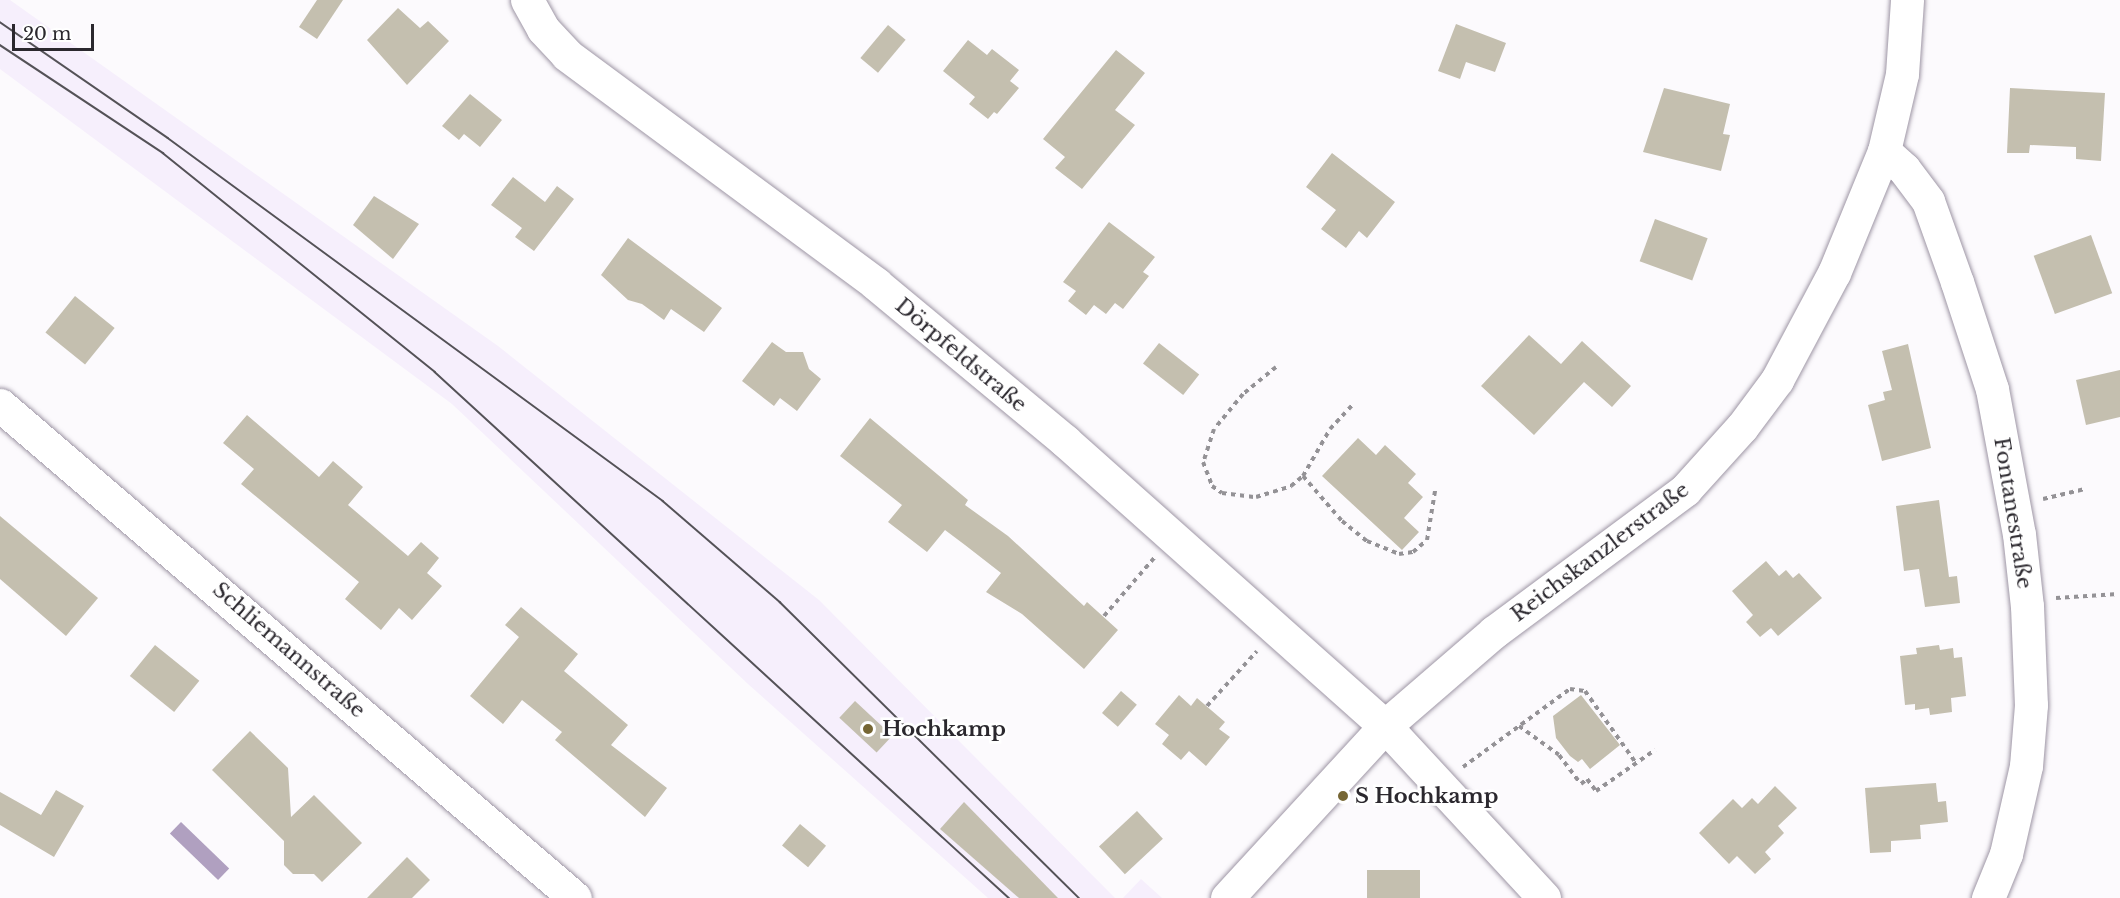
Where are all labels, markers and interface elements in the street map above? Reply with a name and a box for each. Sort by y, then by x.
scale bar [15,12,98,50]
text: 20 m [23,23,71,45]
street label: Dörpfeldstraße [890,293,1032,417]
street label: Fontanestraße [1989,435,2037,591]
street label: Reichskanzlerstraße [1506,477,1694,627]
street label: Schliemannstraße [208,577,370,723]
place label: Hochkamp [882,716,1006,742]
marker: Hochkamp [859,720,877,738]
place label: S Hochkamp [1355,783,1498,809]
marker: S Hochkamp [1336,789,1350,803]

